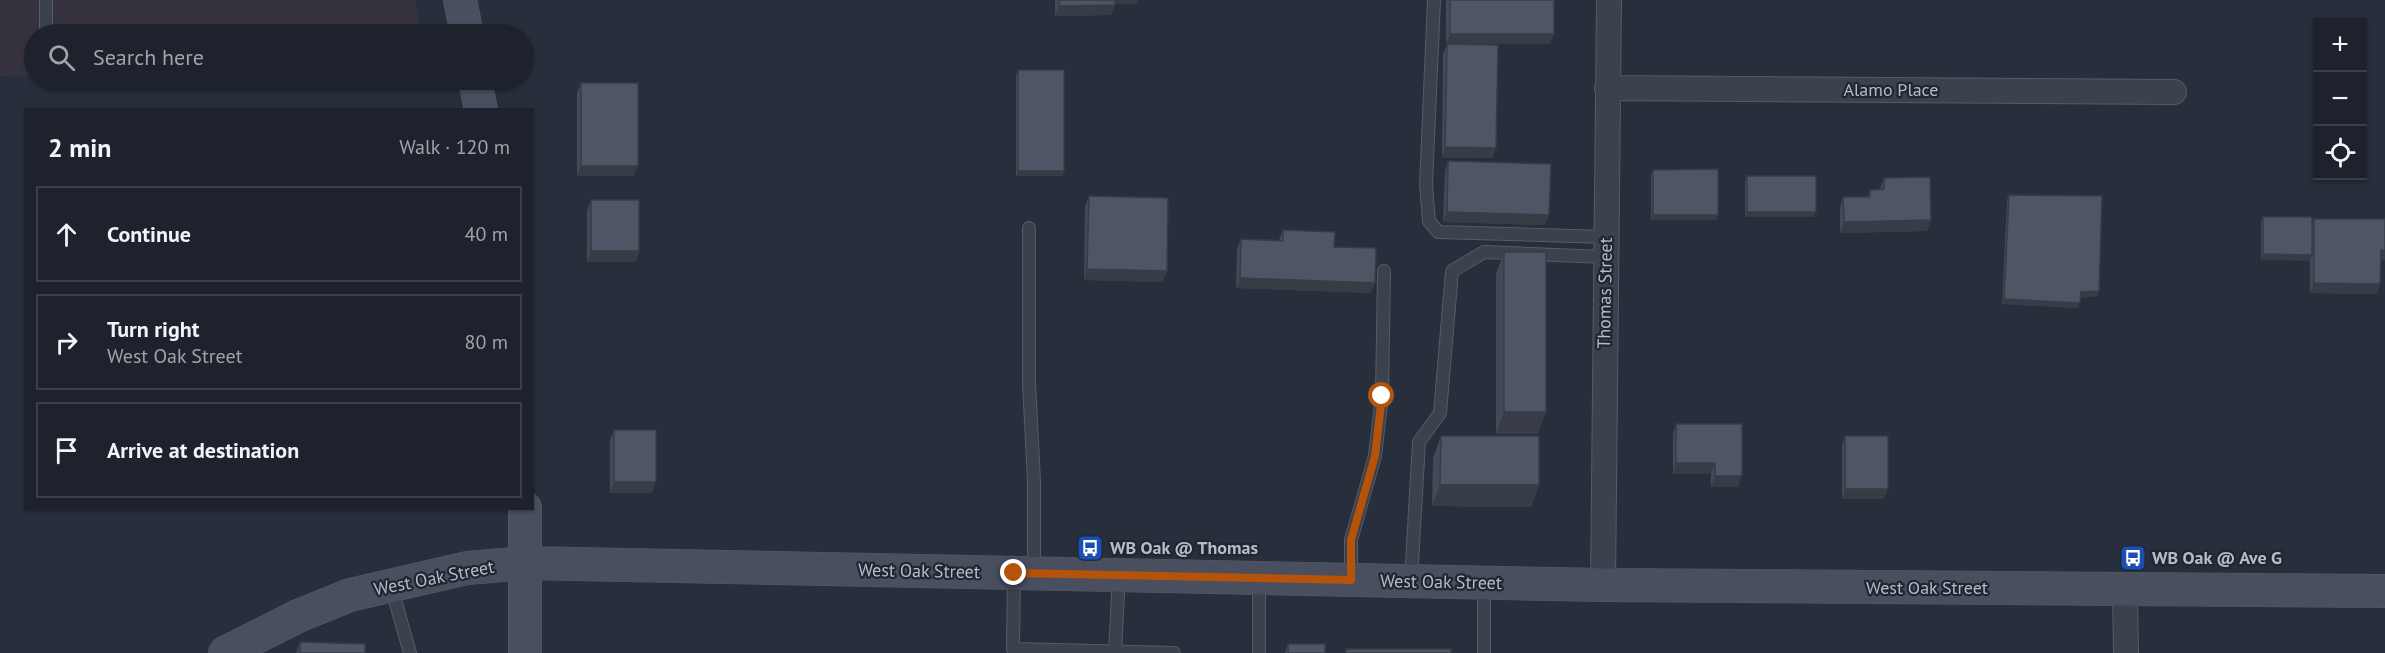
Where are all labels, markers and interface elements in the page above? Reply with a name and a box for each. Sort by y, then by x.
map controls [2313,18,2367,180]
button: + [2313,18,2367,72]
search box [24,24,534,90]
icon: search [45,41,78,74]
text: Search here [93,43,204,71]
button: − [2313,72,2367,126]
street label: Alamo Place [1844,78,1938,101]
button: locate [2313,126,2367,180]
text: 2 min [48,131,111,164]
text: Walk · 120 m [399,134,510,160]
icon: ahead [50,218,83,251]
text: Continue [107,220,191,248]
text: 40 m [465,221,508,247]
street label: Thomas Street [1592,237,1617,349]
text: Turn right [107,315,199,343]
icon: right [50,326,83,359]
text: 80 m [465,329,508,355]
text: West Oak Street [107,343,242,369]
route start [1368,382,1394,408]
icon: arrive [50,434,83,467]
text: Arrive at destination [107,436,299,464]
bus stop icon: WB Oak @ Thomas [1075,533,1105,563]
place label: WB Oak @ Thomas [1110,536,1258,559]
bus stop icon: WB Oak @ Ave G [2118,543,2148,573]
place label: WB Oak @ Ave G [2152,546,2282,569]
street label: West Oak Street [372,555,496,600]
street label: West Oak Street [858,558,980,583]
route end [1000,559,1026,585]
street label: West Oak Street [1380,569,1502,594]
street label: West Oak Street [1866,576,1988,599]

